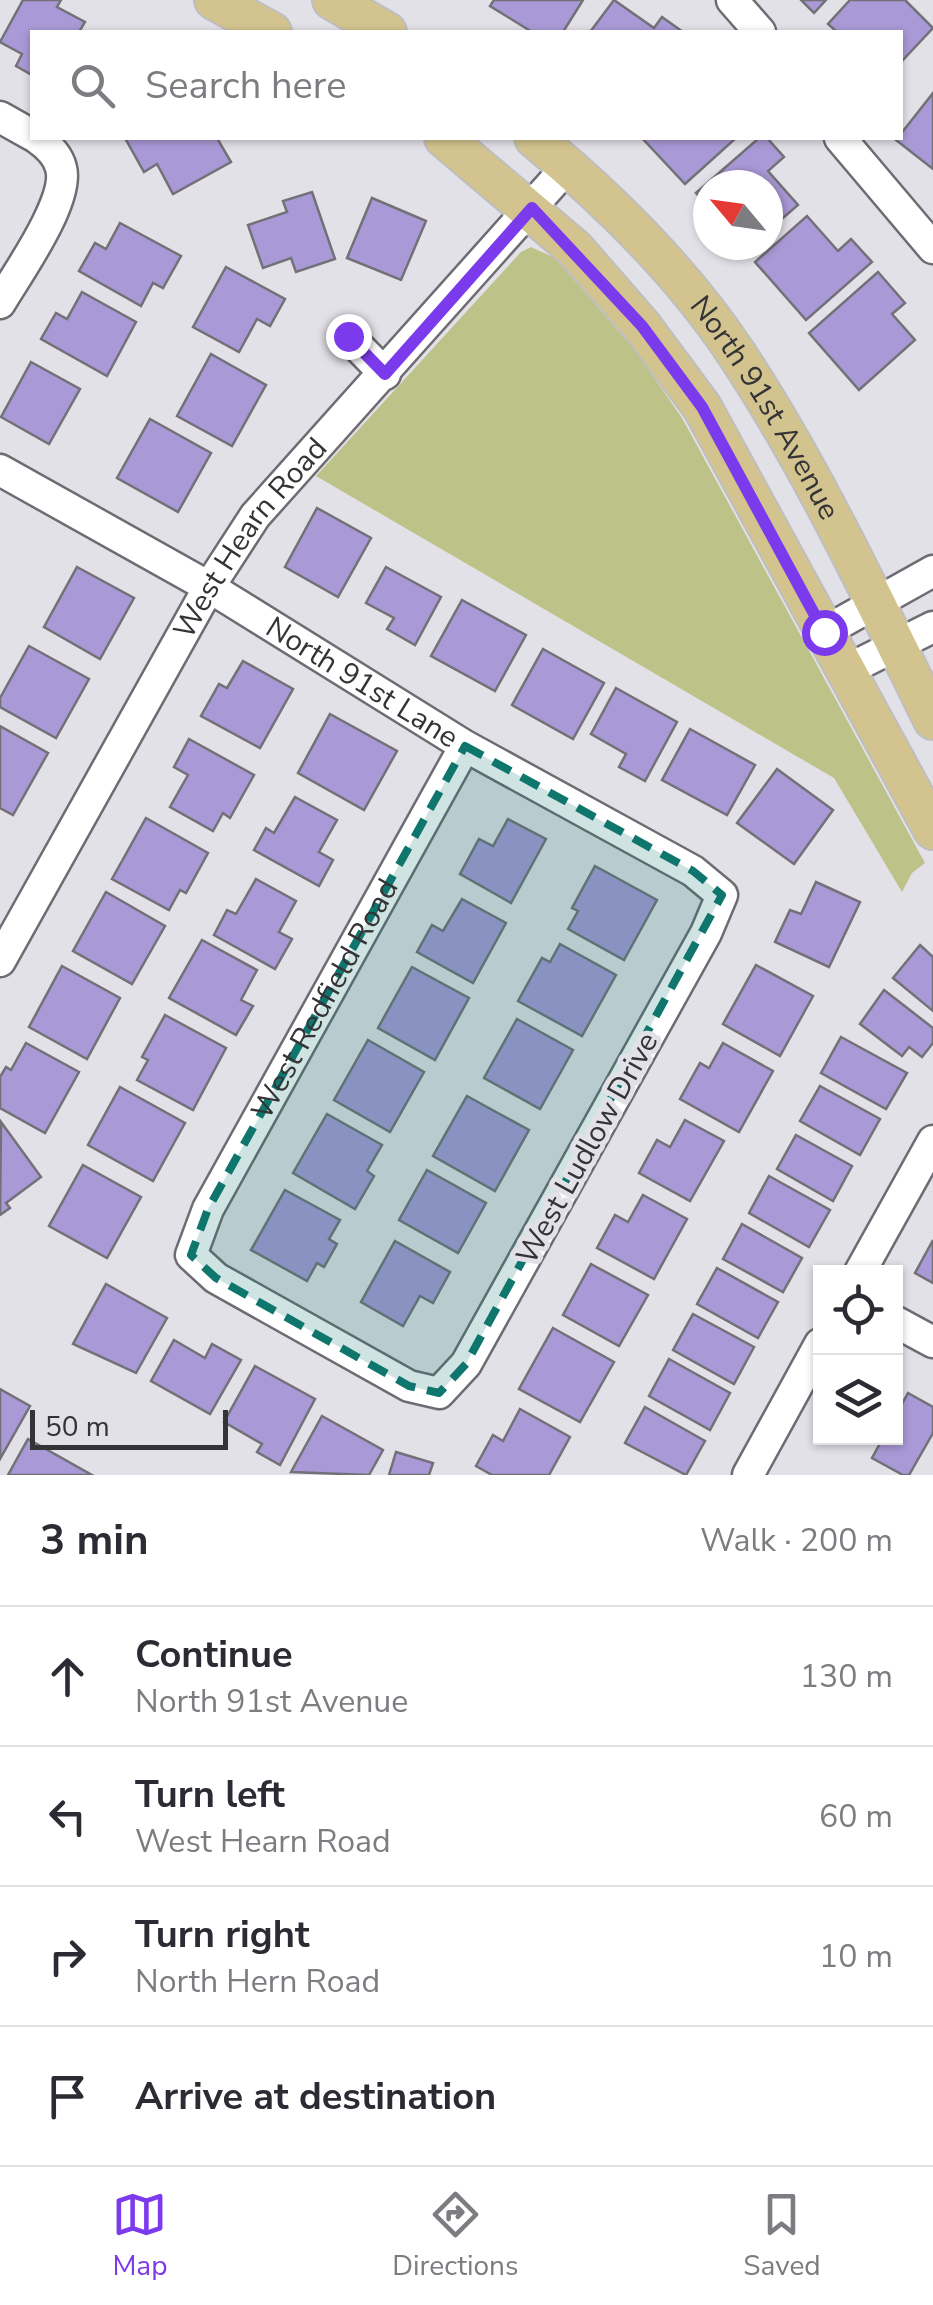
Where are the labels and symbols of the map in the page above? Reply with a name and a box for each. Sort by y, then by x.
north arrow [693,170,783,260]
street label: North 91st Avenue [680,287,849,527]
route end [326,314,372,360]
street label: West Hearn Road [164,429,337,646]
street label: North 91st Lane [258,607,466,758]
route start [802,610,848,656]
street label: West Redfield Road [242,871,408,1127]
street label: West Ludlow Drive [507,1025,668,1272]
scale bar [30,1405,228,1450]

